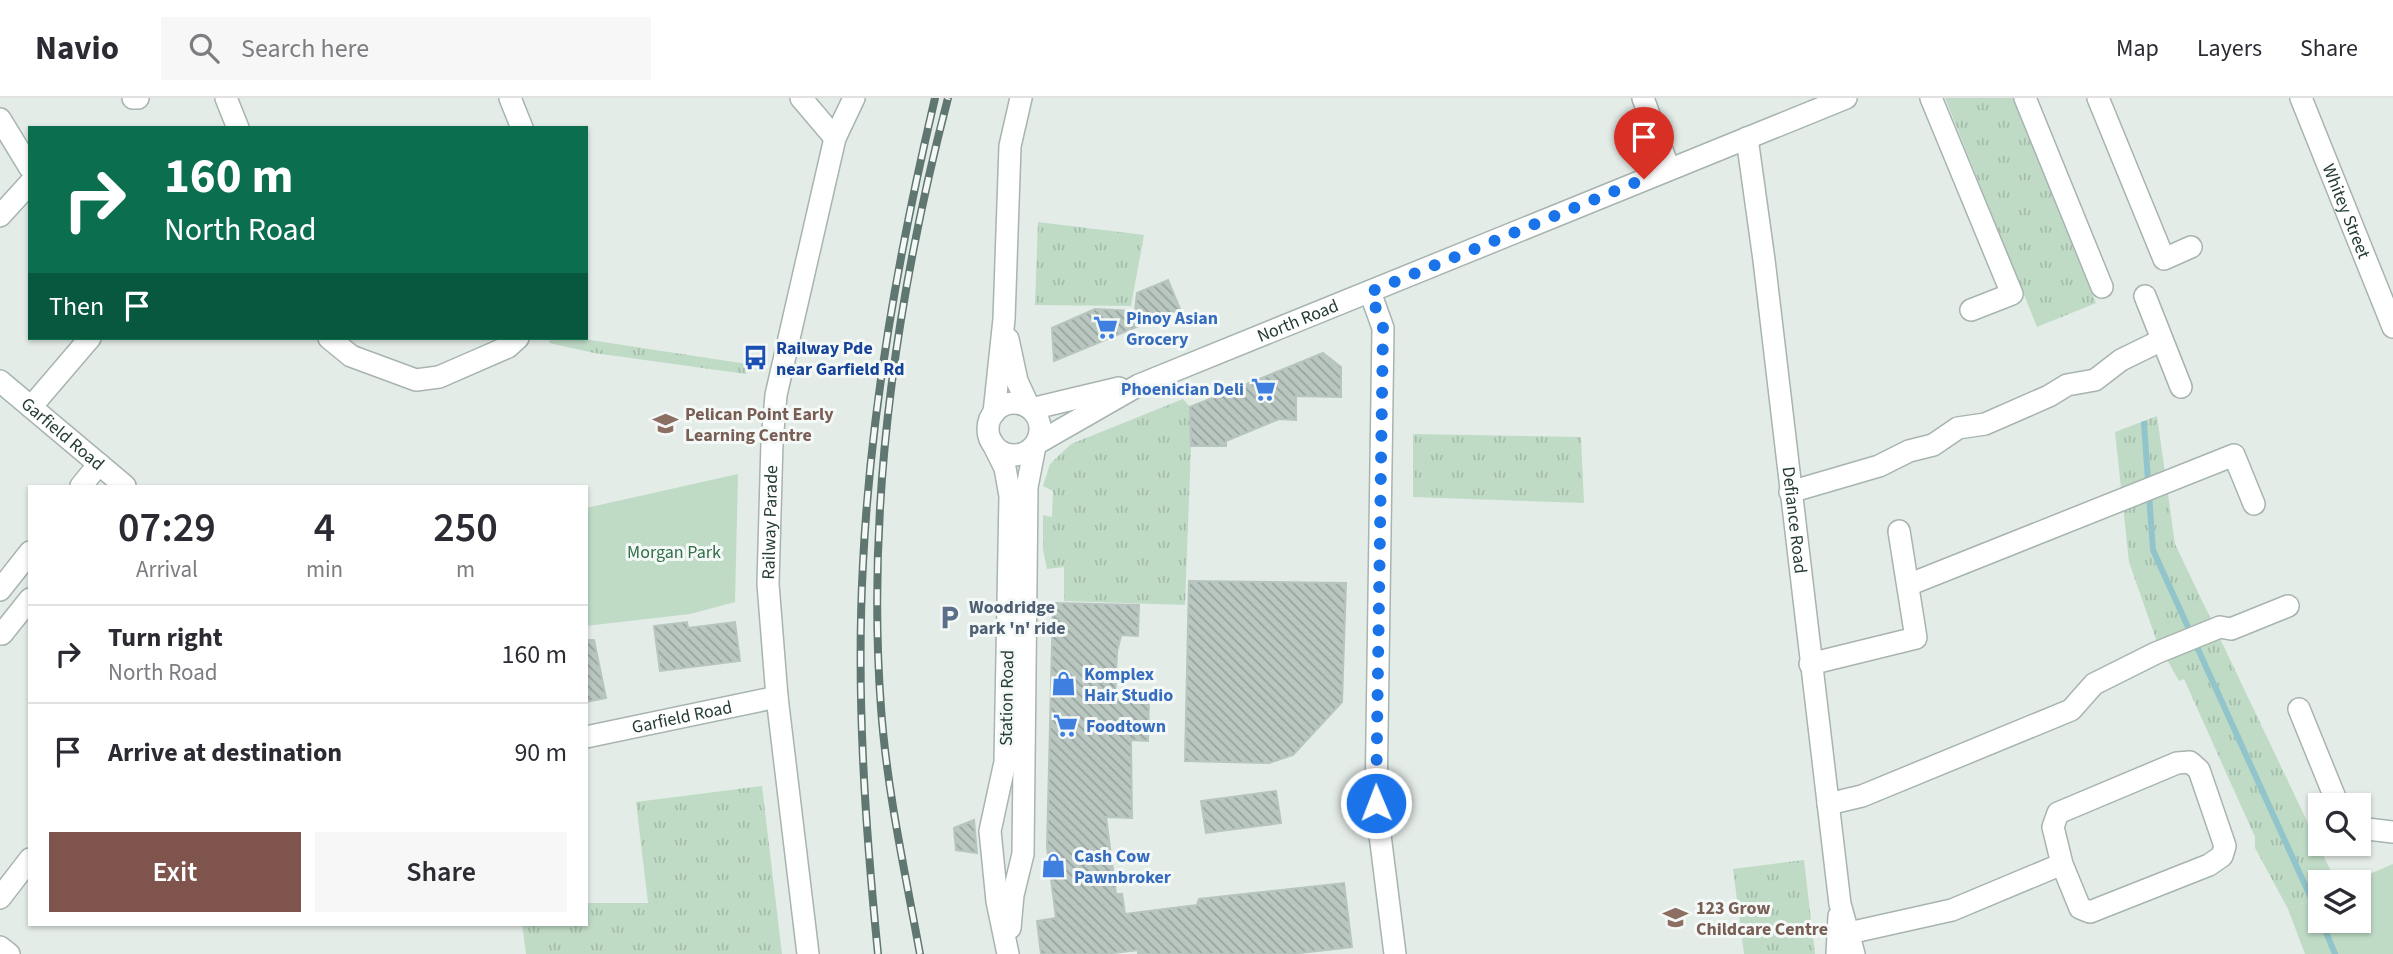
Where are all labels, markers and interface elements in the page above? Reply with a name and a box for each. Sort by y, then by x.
search box [161,17,651,80]
text: Navio [35,25,119,72]
icon: search [185,29,223,67]
text: Search here [241,30,369,67]
text: Map [2116,31,2159,66]
text: Layers [2197,31,2262,66]
text: Share [2300,31,2358,66]
pin [1614,107,1674,179]
icon: arrive [1625,118,1663,156]
text: 160 m [164,142,293,212]
icon: right [49,154,140,245]
street label: Whitey Street [2316,160,2377,262]
text: North Road [164,207,316,253]
icon: arrive [118,287,156,325]
text: Then [49,288,104,325]
street label: North Road [1253,293,1342,348]
place label: Pinoy Asian Grocery [1126,306,1218,352]
supermarket icon: Pinoy Asian Grocery [1092,314,1120,342]
place label: Railway Pde near Garfield Rd [776,336,904,382]
bus stop icon: Railway Pde near Garfield Rd [742,344,770,372]
supermarket icon: Phoenician Deli [1250,375,1278,403]
place label: Phoenician Deli [1121,377,1244,402]
street label: Garfield Road [16,391,110,476]
place label: Pelican Point Early Learning Centre [685,402,834,448]
school or university icon: Pelican Point Early Learning Centre [651,410,679,438]
street label: Railway Parade [756,465,784,580]
street label: Defiance Road [1776,465,1813,575]
text: 07:29 [118,498,216,558]
text: 4 [314,498,335,558]
text: 250 [433,498,498,558]
park label: Morgan Park [627,540,721,565]
text: Arrival [136,553,198,586]
text: min [306,553,343,586]
text: m [456,553,475,586]
place label: Woodridge park 'n' ride [969,595,1066,641]
parking icon: Woodridge park 'n' ride [935,603,963,631]
text: Turn right [108,619,223,656]
icon: right [49,635,87,673]
text: 160 m [501,636,567,673]
street label: Station Road [994,650,1020,746]
text: North Road [108,656,218,689]
place label: Komplex Hair Studio [1084,662,1173,708]
shop icon: Komplex Hair Studio [1050,670,1078,698]
street label: Garfield Road [629,694,734,740]
supermarket icon: Foodtown [1052,712,1080,740]
place label: Foodtown [1086,714,1166,739]
icon: arrive [49,733,87,771]
text: Arrive at destination [108,734,342,771]
text: 90 m [514,734,567,771]
position arrow [1339,766,1413,840]
map controls [2308,793,2371,933]
button: search [2308,793,2371,856]
button: Exit [49,832,301,912]
button: Share [315,832,567,912]
place label: Cash Cow Pawnbroker [1074,844,1172,890]
shop icon: Cash Cow Pawnbroker [1040,852,1068,880]
button: layers [2308,870,2371,933]
place label: 123 Grow Childcare Centre [1696,896,1828,942]
school or university icon: 123 Grow Childcare Centre [1662,904,1690,932]

